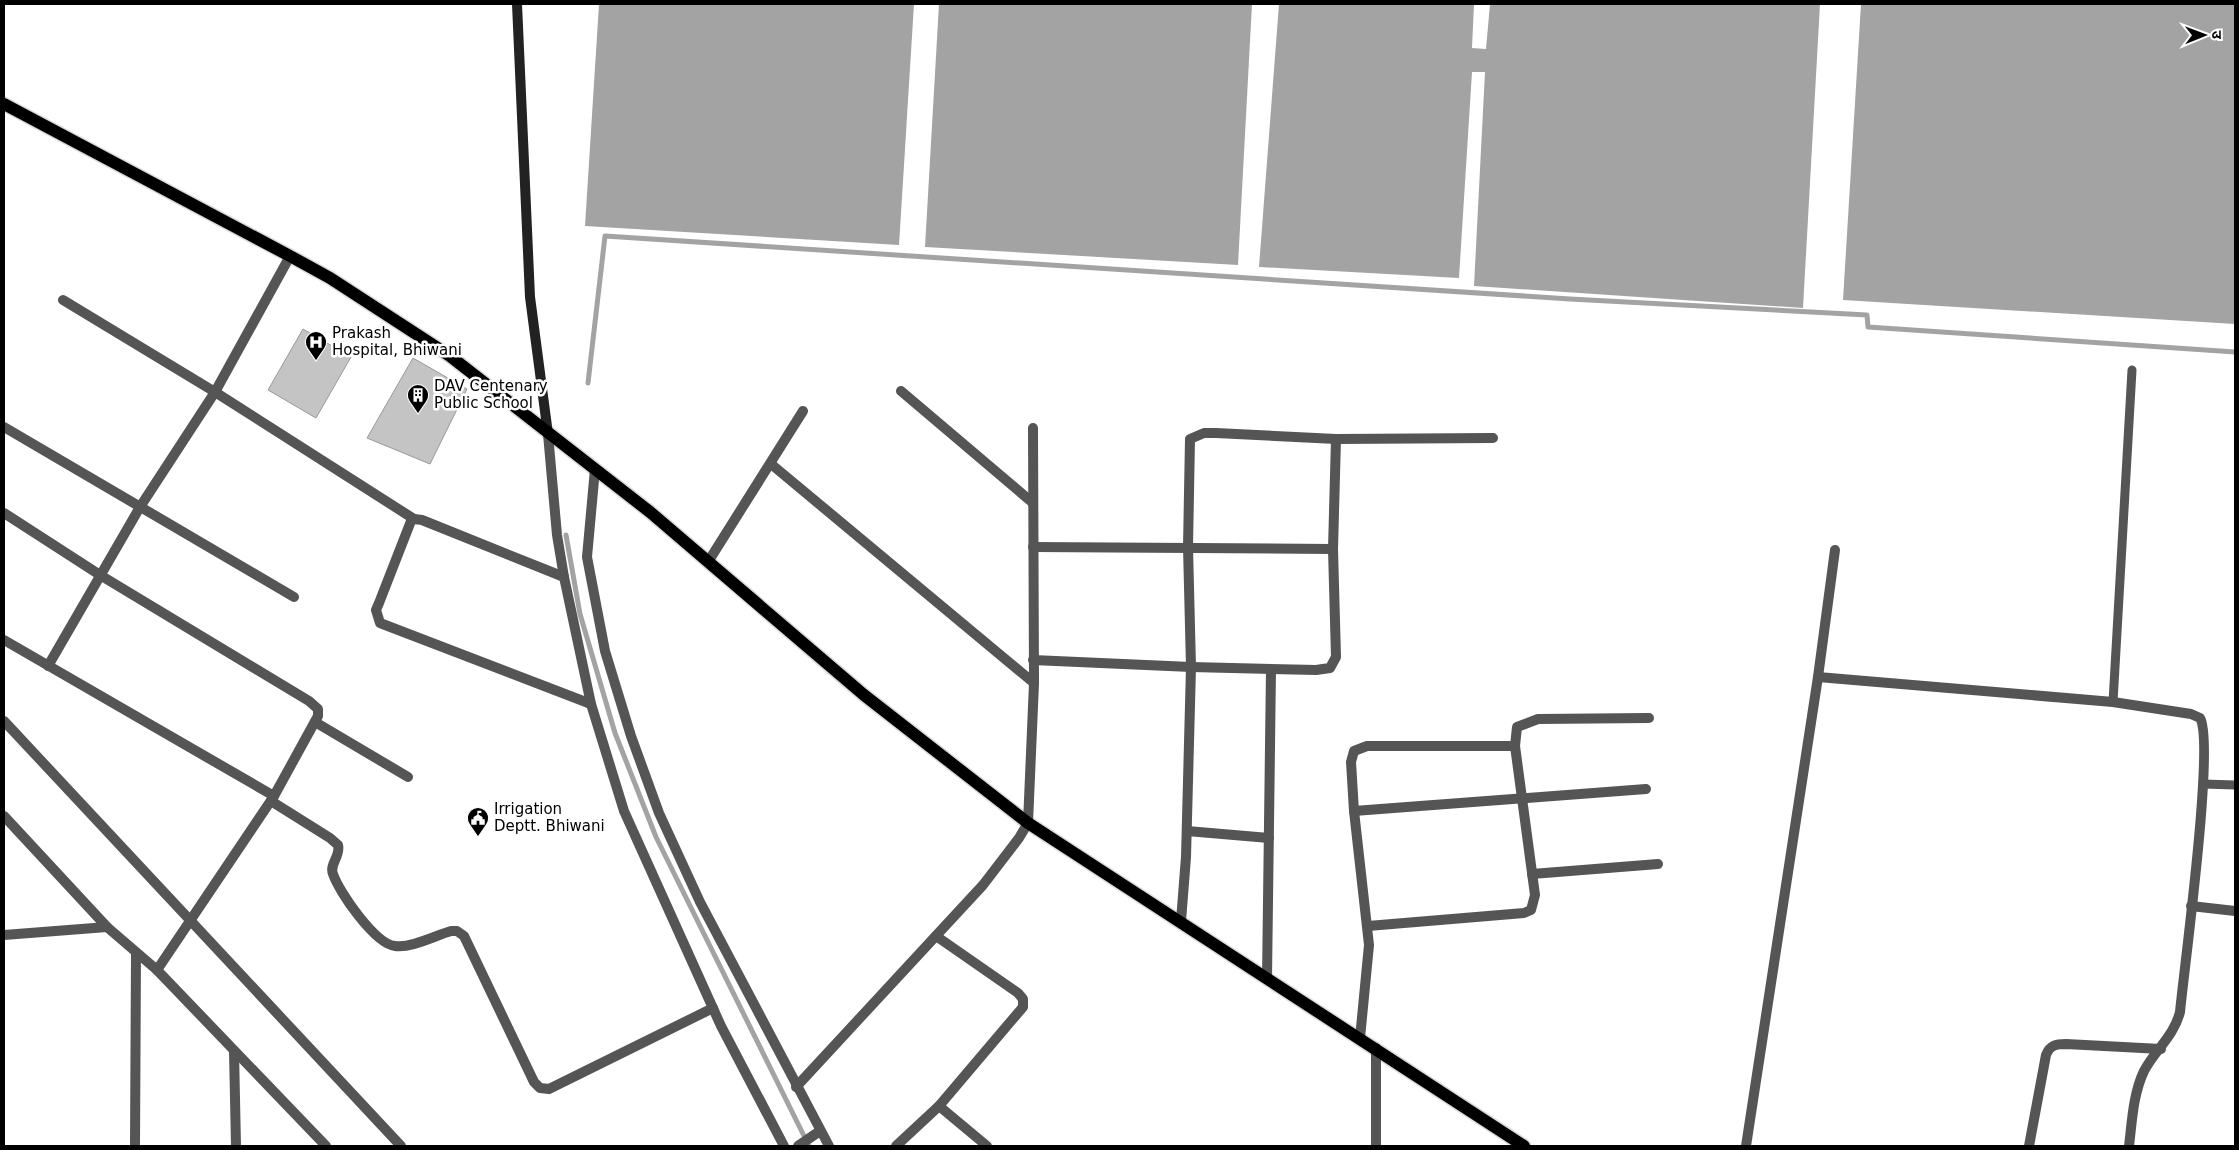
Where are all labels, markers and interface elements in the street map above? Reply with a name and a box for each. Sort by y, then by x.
north arrow [2179,10,2229,60]
text: उ [2209,31,2225,40]
place label: Prakash Hospital, Bhiwani [332,324,462,359]
hospital icon: Prakash Hospital, Bhiwani [304,330,328,361]
place label: DAV Centenary Public School [434,377,548,412]
building icon: DAV Centenary Public School [406,383,430,414]
place label: Irrigation Deptt. Bhiwani [494,800,605,835]
public building icon: Irrigation Deptt. Bhiwani [466,806,490,837]

